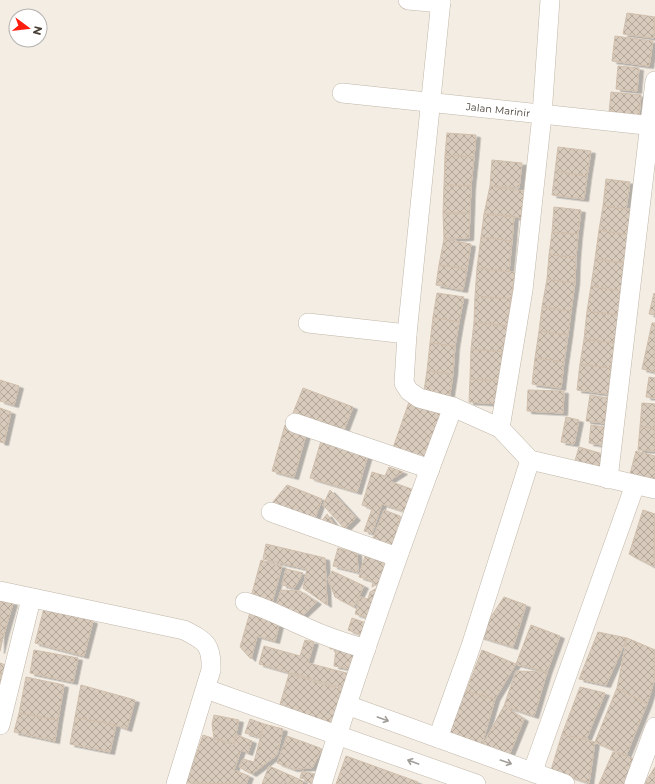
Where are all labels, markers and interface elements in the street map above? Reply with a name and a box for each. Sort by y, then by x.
north arrow [8,8,48,48]
text: N [30,24,46,37]
street label: Jalan Marinir [464,100,531,120]
one-way arrow [377,715,389,723]
one-way arrow [408,757,420,765]
one-way arrow [499,759,511,767]

